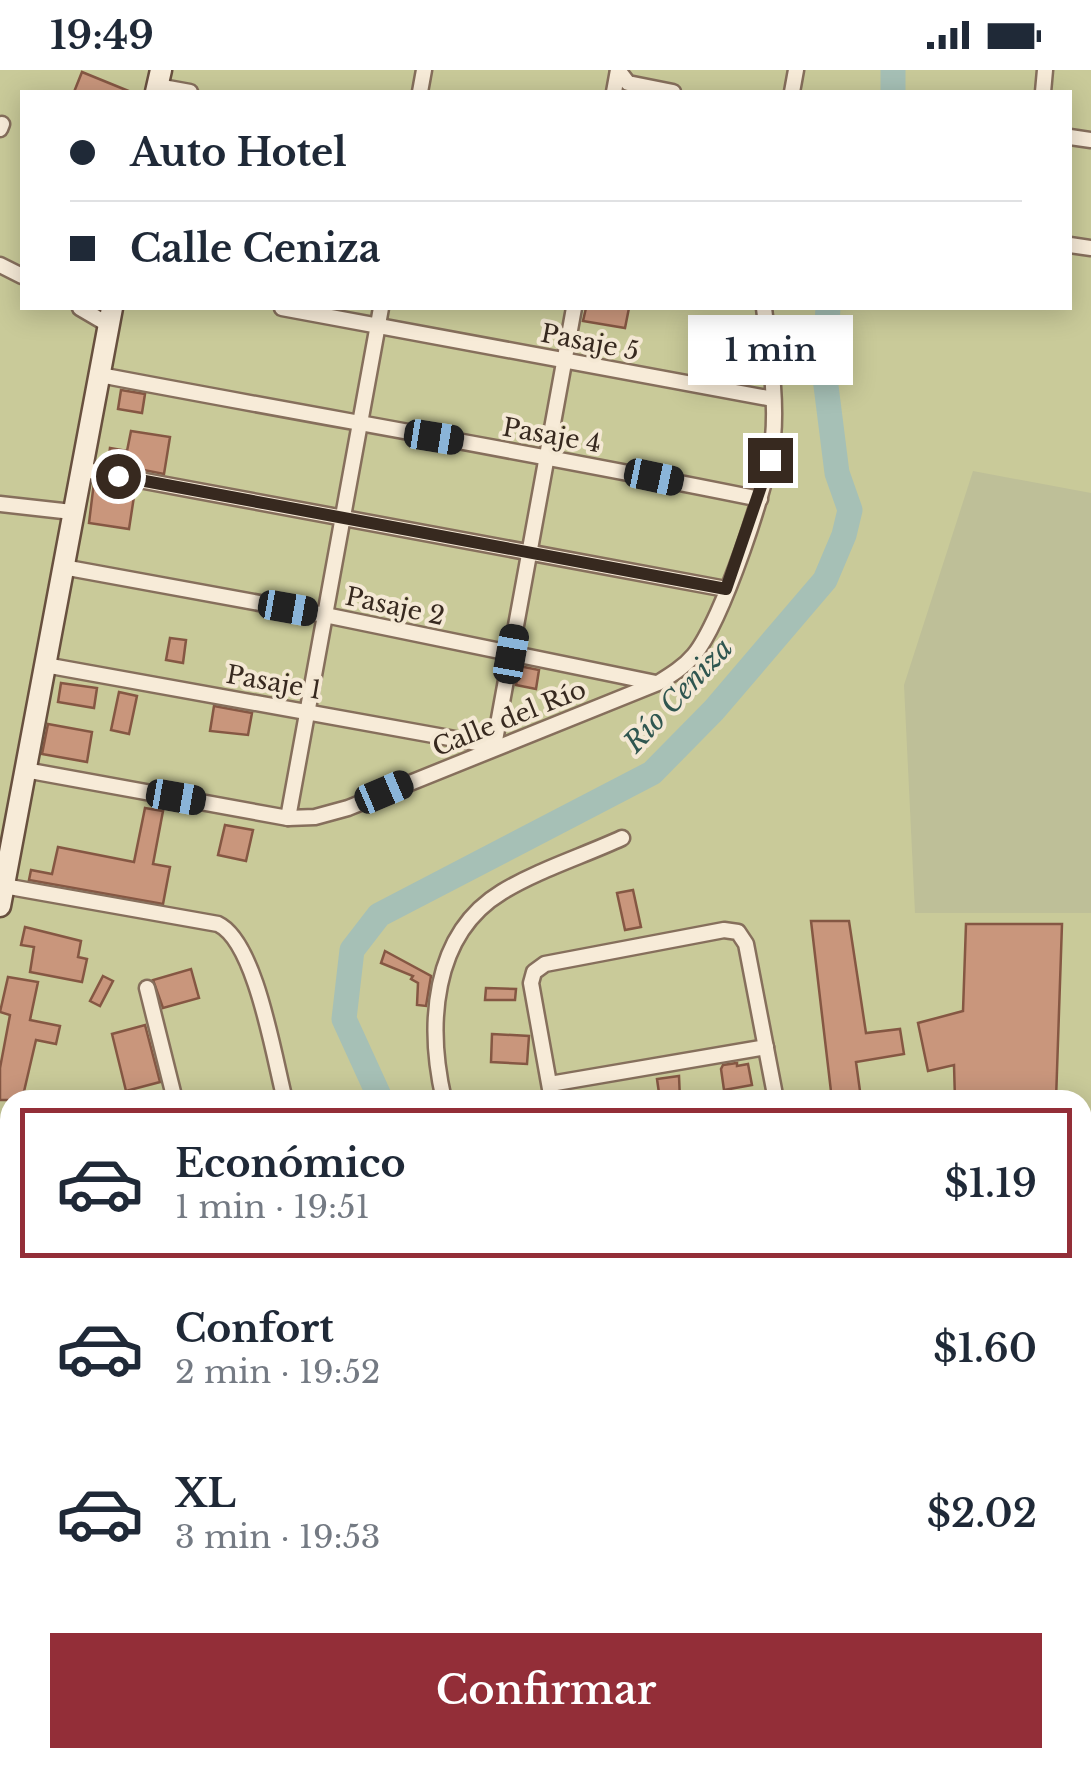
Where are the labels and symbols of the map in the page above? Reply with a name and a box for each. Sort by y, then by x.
callout: 1 min [688,315,852,385]
street label: Pasaje 5 [538,318,642,367]
street label: Pasaje 4 [500,412,604,459]
car [402,417,466,457]
route end [748,438,793,483]
route start [96,454,141,499]
car [622,456,686,498]
street label: Pasaje 2 [343,581,447,632]
car [256,588,320,628]
car [491,622,531,686]
water label: Río Ceniza [616,631,740,761]
street label: Pasaje 1 [224,659,324,706]
street label: Calle del Río [428,674,590,763]
car [351,766,417,818]
car [144,777,208,817]

